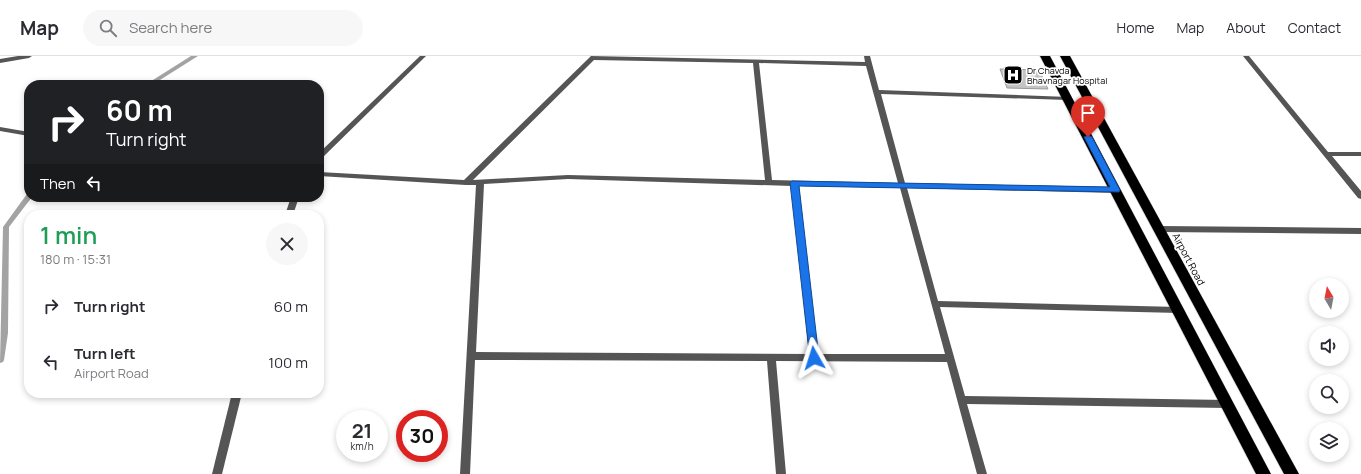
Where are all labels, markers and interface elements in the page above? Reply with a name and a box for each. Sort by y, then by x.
search box [83,10,363,46]
text: Map [20,15,59,41]
icon: search [97,17,119,39]
text: Search here [129,17,212,38]
text: Home [1117,18,1154,37]
text: Map [1176,18,1204,37]
text: About [1226,18,1266,37]
text: Contact [1288,18,1341,37]
hospital icon: Dr Chavda Bhavnagar Hospital [1002,64,1024,86]
place label: Dr Chavda Bhavnagar Hospital [1027,64,1107,87]
text: 60 m [106,91,173,129]
icon: right [40,96,92,148]
pin [1071,96,1105,137]
icon: arrive [1077,102,1099,124]
text: Turn right [106,127,187,151]
icon: left [83,172,105,194]
text: Then [40,173,75,194]
text: 1 min [40,218,97,251]
button: close [266,223,308,265]
street label: Airport Road [1169,230,1209,288]
text: 180 m · 15:31 [40,250,111,268]
north arrow [1309,278,1349,318]
map controls [1309,278,1349,462]
icon: right [40,295,62,317]
text: Turn right [74,296,145,317]
text: 60 m [274,296,308,317]
button: sound [1309,326,1349,366]
position arrow [793,337,835,379]
text: Turn left [74,343,136,364]
icon: left [40,351,62,373]
text: 100 m [268,352,308,373]
text: Airport Road [74,364,149,382]
button: search [1309,374,1349,414]
speed limit sign: 30 [396,410,448,462]
text: 21 [352,417,372,444]
button: layers [1309,422,1349,462]
text: km/h [350,439,374,453]

